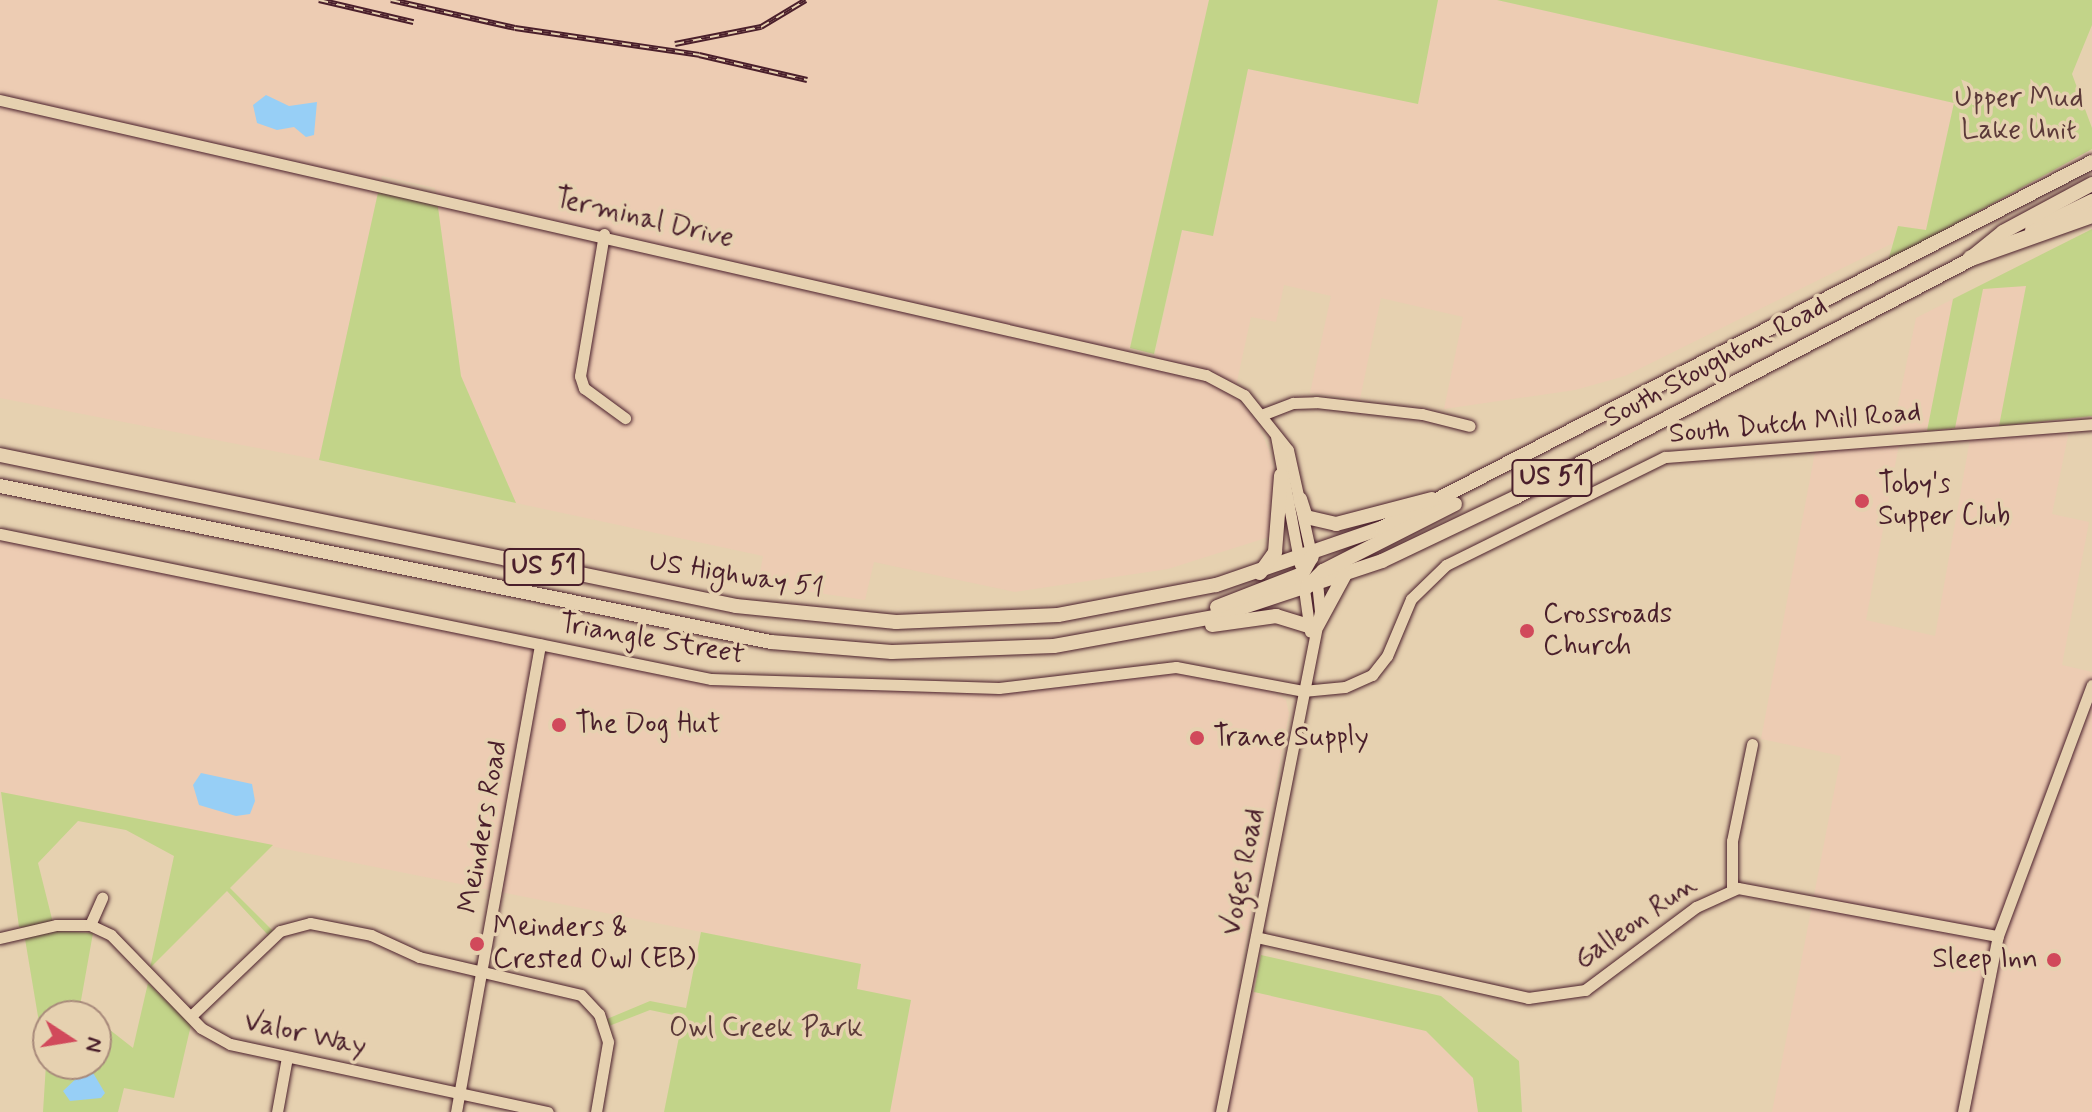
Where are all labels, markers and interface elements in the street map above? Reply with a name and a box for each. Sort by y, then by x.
park label: Upper Mud Lake Unit [1956,82,2082,148]
street label: Terminal Drive [552,182,736,256]
street label: South Stoughton Road [1599,290,1833,436]
street label: South Dutch Mill Road [1668,396,1922,452]
road number: US 51 [1510,456,1594,500]
place label: Toby's Supper Club [1878,468,2016,534]
marker: Toby's Supper Club [1853,492,1871,510]
road number: US 51 [502,545,586,589]
street label: US Highway 51 [647,546,825,606]
place label: Crossroads Church [1543,598,1672,664]
street label: Triangle Street [558,607,746,673]
marker: Crossroads Church [1518,622,1536,640]
place label: The Dog Hut [575,708,718,742]
marker: The Dog Hut [550,716,568,734]
place label: Trane Supply [1213,721,1366,755]
marker: Trane Supply [1188,729,1206,747]
street label: Meinders Road [452,738,516,916]
street label: Voges Road [1215,805,1273,939]
street label: Galleon Run [1571,870,1701,976]
place label: Meinders & Crested Owl (EB) [493,911,699,977]
marker: Meinders & Crested Owl (EB) [468,935,486,953]
place label: Sleep Inn [1926,943,2038,977]
marker: Sleep Inn [2045,951,2063,969]
north arrow [32,1000,112,1080]
street label: Valor Way [241,1006,369,1064]
park label: Owl Creek Park [673,1012,859,1046]
text: N [78,1034,109,1055]

